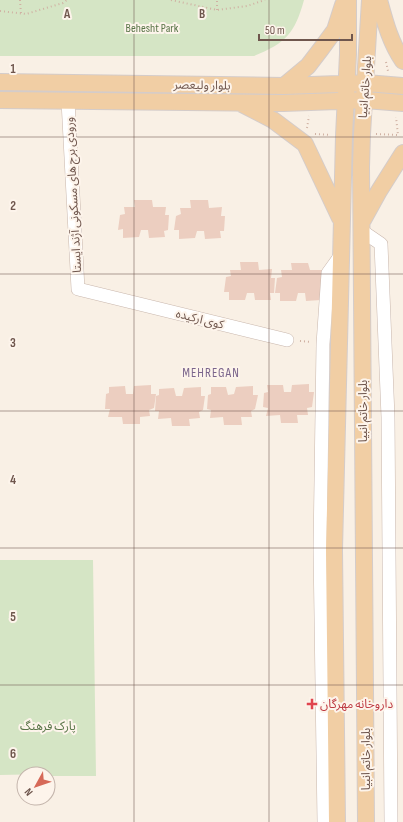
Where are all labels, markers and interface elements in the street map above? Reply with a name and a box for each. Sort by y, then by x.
text: A [63,6,71,22]
text: B [199,6,205,22]
scale bar [259,16,352,42]
park label: Behesht Park [126,21,179,36]
text: 50 m [265,23,285,38]
street label: بلوار خاتم انبیا [356,55,376,119]
text: 1 [10,61,16,77]
street label: بلوار ولیعصر [172,77,231,93]
street label: ورودی برج های مسکونی آژند ایستا [62,117,86,273]
text: 2 [10,198,16,214]
street label: کوی ارکیده [174,306,227,333]
text: 3 [10,335,16,351]
district label: MEHREGAN [182,365,240,381]
street label: بلوار خاتم انبیا [356,380,372,442]
text: 4 [10,472,16,488]
text: 5 [10,609,16,625]
place label: داروخانه مهرگان [320,697,393,712]
marker: داروخانه مهرگان [307,699,317,709]
park label: پارک فرهنگ [20,719,76,734]
street label: بلوار خاتم انبیا [359,728,375,790]
text: 6 [10,746,16,762]
north arrow [16,766,56,806]
text: N [22,786,36,799]

